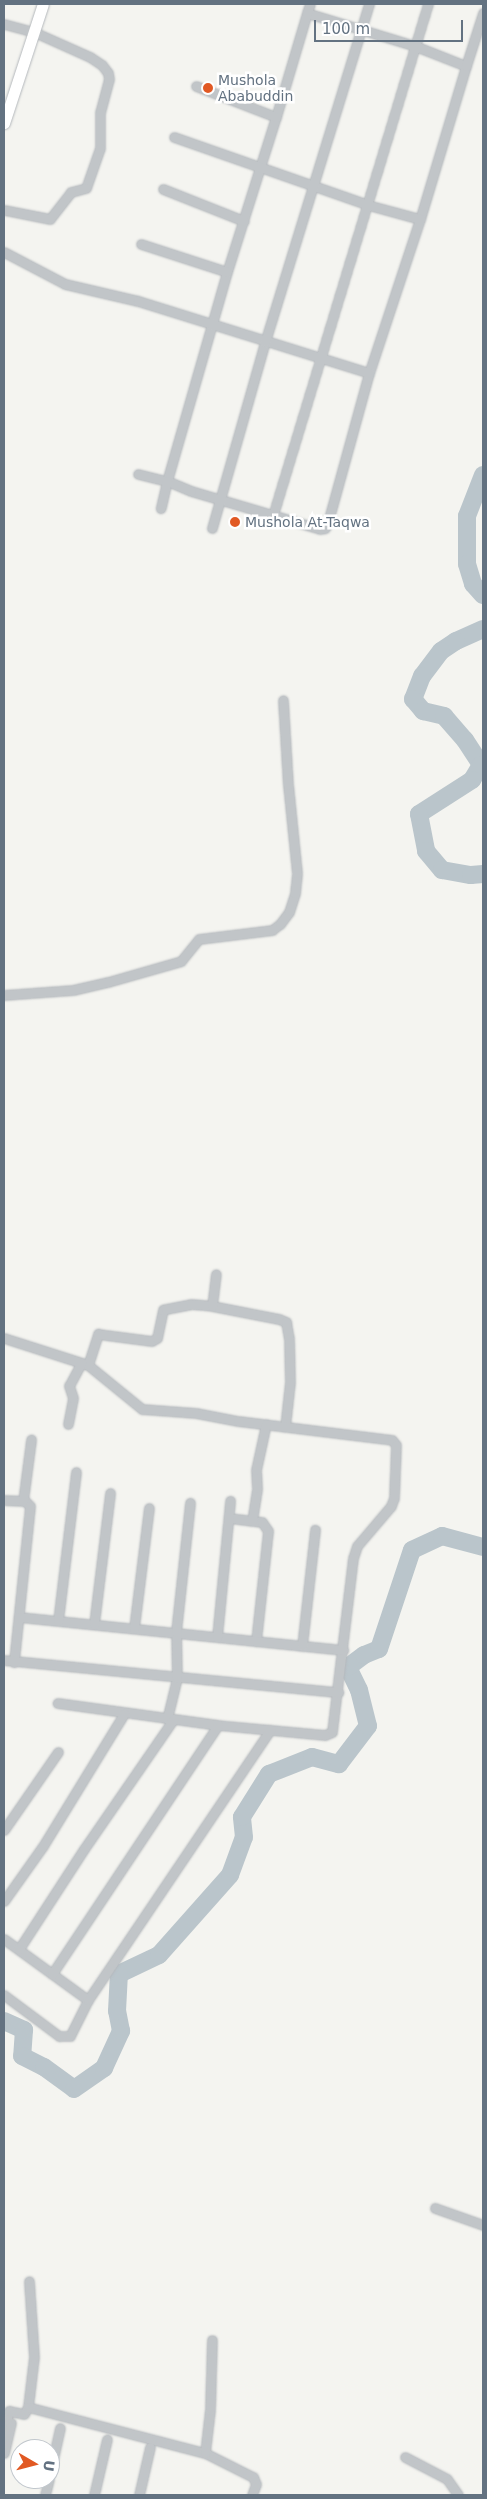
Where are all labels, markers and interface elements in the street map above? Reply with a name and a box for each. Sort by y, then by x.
scale bar [317,10,466,42]
text: 100 m [322,20,370,38]
place label: Mushola Ababuddin [218,72,293,104]
marker: Mushola Ababuddin [202,82,214,94]
place label: Mushola At-Taqwa [245,514,370,530]
marker: Mushola At-Taqwa [229,516,241,528]
north arrow [10,2439,60,2489]
text: U [40,2459,58,2473]

